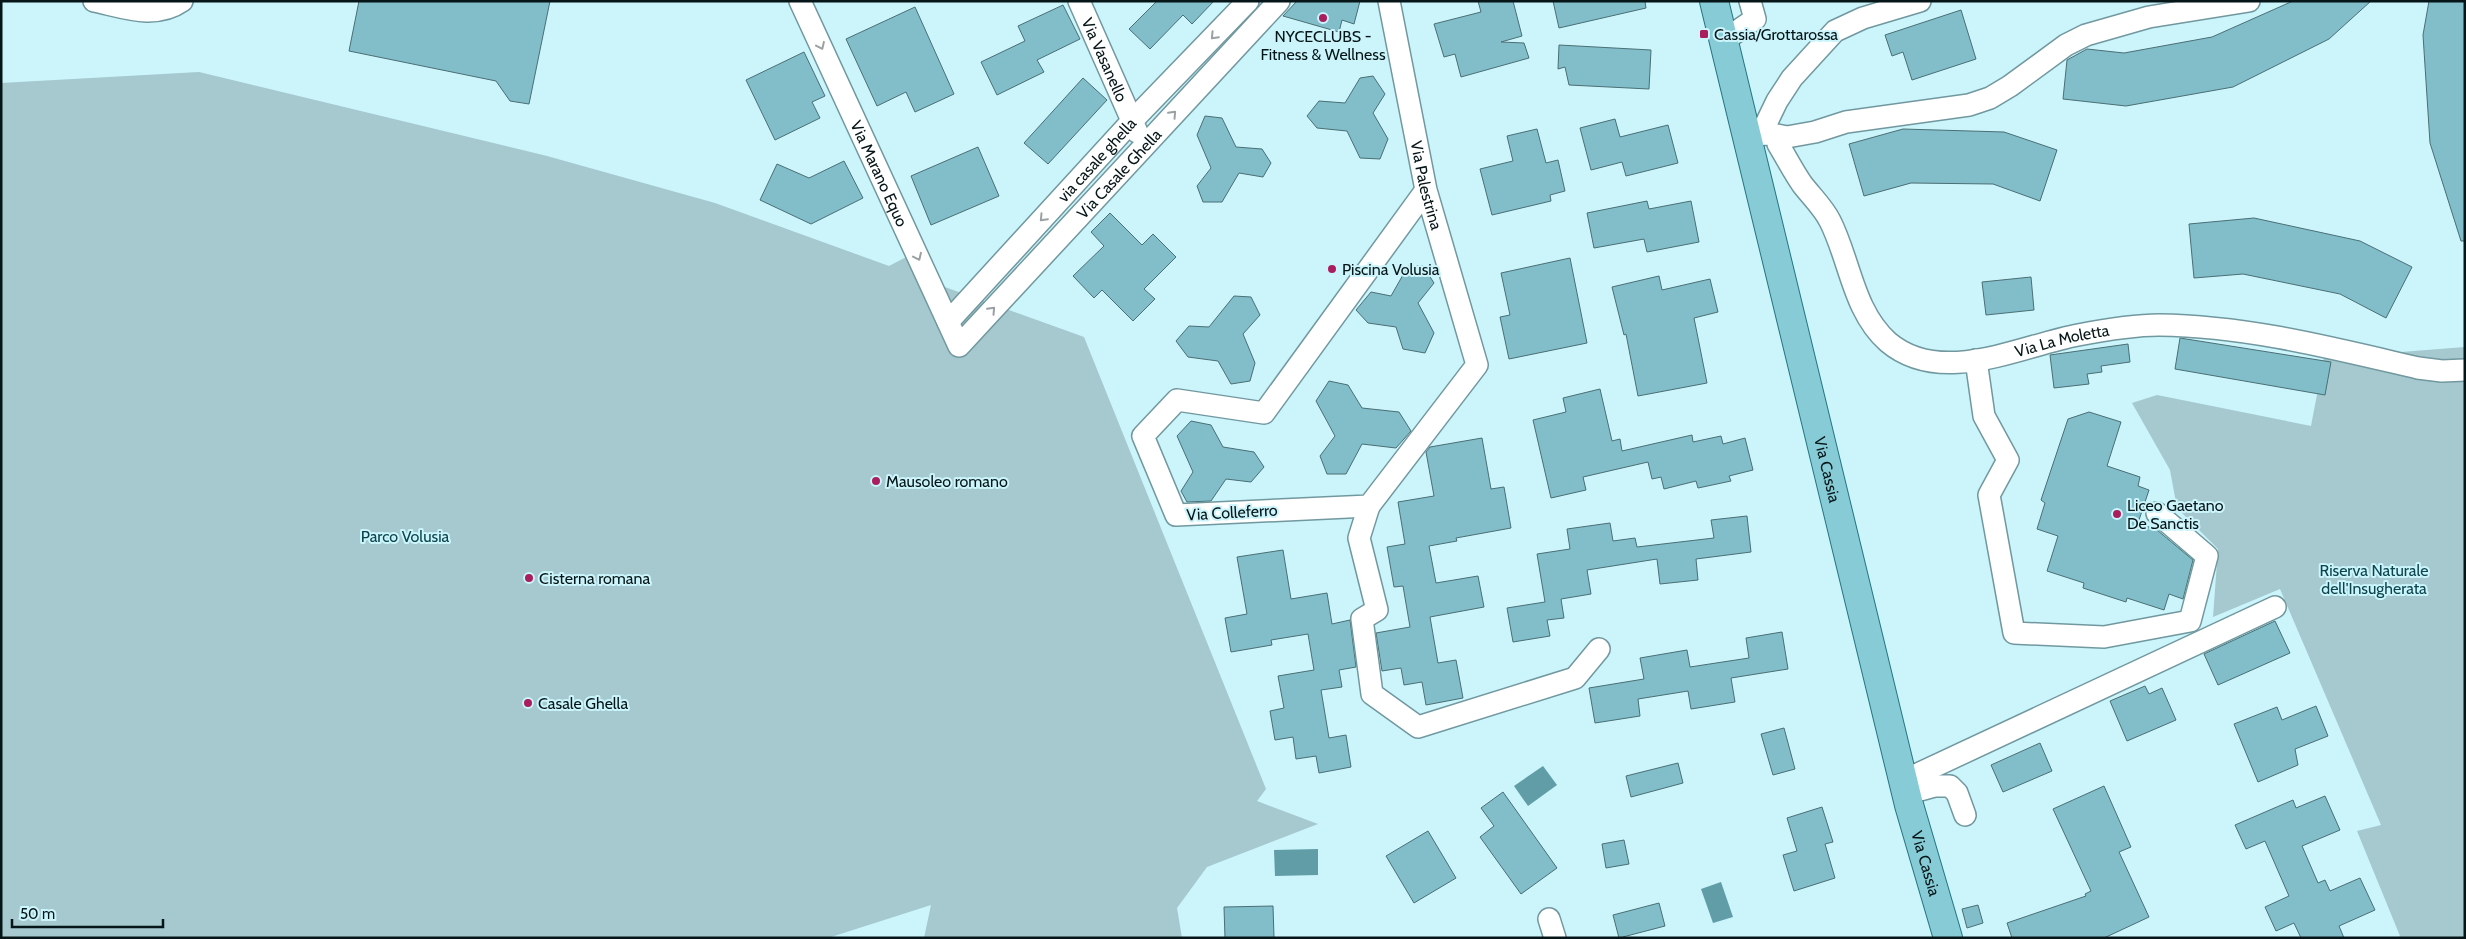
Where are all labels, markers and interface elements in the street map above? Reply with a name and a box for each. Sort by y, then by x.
marker: NYCECLUBS - Fitness & Wellness [1317,12,1329,24]
street label: Via Vasanello [1078,15,1131,105]
place label: Cassia/Grottarossa [1714,25,1838,44]
place label: NYCECLUBS - Fitness & Wellness [1260,27,1386,64]
marker: Cassia/Grottarossa [1698,28,1710,40]
one-way arrow [1211,31,1220,40]
one-way arrow [814,40,824,49]
one-way arrow [1167,110,1176,119]
street label: via casale ghella [1054,114,1140,206]
street label: Via Marano Equo [846,118,912,230]
street label: Via Casale Ghella [1073,125,1166,223]
street label: Via Palestrina [1407,139,1446,232]
one-way arrow [1040,213,1049,222]
one-way arrow [911,252,922,261]
place label: Piscina Volusia [1342,260,1440,279]
marker: Piscina Volusia [1326,263,1338,275]
one-way arrow [986,307,995,316]
street label: Via La Moletta [2013,321,2111,361]
street label: Via Cassia [1810,435,1844,505]
place label: Mausoleo romano [886,472,1008,491]
marker: Mausoleo romano [870,475,882,487]
place label: Liceo Gaetano De Sanctis [2127,496,2224,533]
street label: Via Colleferro [1186,501,1278,524]
marker: Liceo Gaetano De Sanctis [2111,508,2123,520]
park label: Parco Volusia [361,527,450,546]
park label: Riserva Naturale dell'Insugherata [2320,561,2428,598]
place label: Cisterna romana [539,569,650,588]
marker: Cisterna romana [523,572,535,584]
place label: Casale Ghella [538,694,628,713]
marker: Casale Ghella [522,697,534,709]
street label: Via Cassia [1907,829,1944,899]
scale bar [12,896,164,928]
text: 50 m [20,905,55,923]

